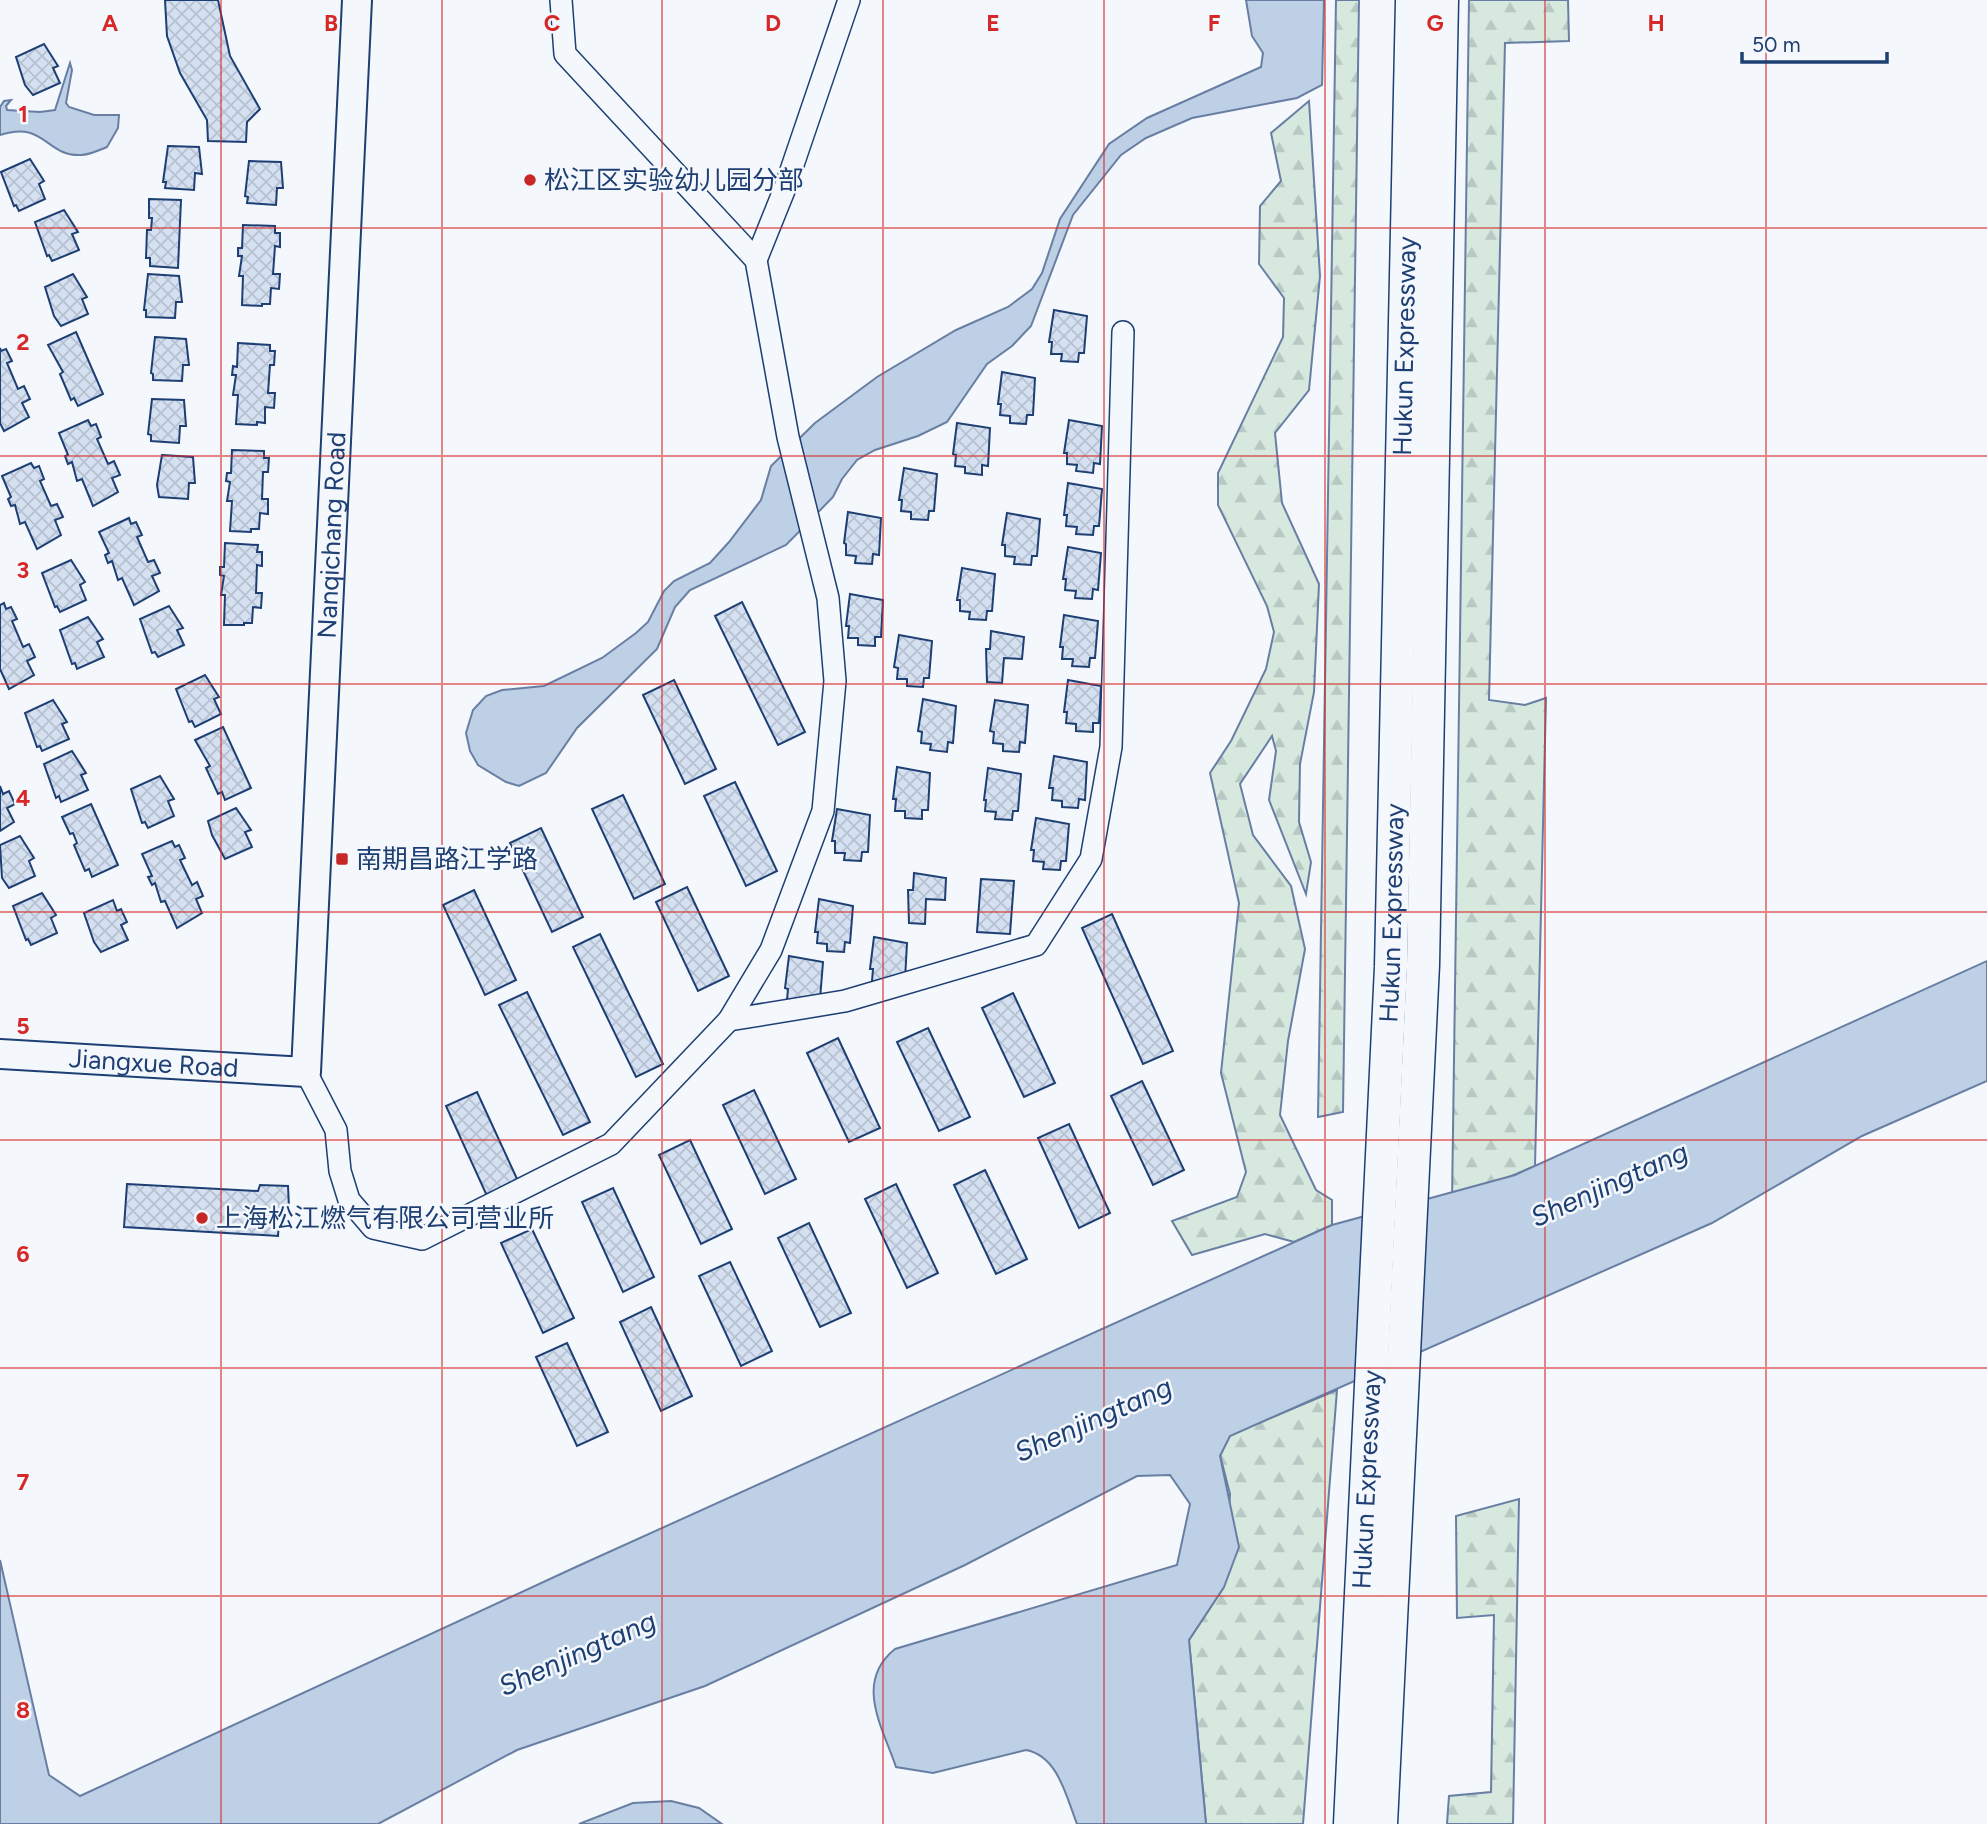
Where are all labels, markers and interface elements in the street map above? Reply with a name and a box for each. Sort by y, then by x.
text: A [102,9,119,37]
text: B [324,9,338,37]
text: C [544,9,561,37]
text: D [765,9,781,37]
text: E [986,9,1000,37]
text: F [1208,9,1221,37]
text: G [1426,9,1444,37]
text: H [1647,9,1665,37]
scale bar [1742,21,1887,65]
text: 50 m [1752,32,1801,57]
text: 1 [18,100,28,128]
place label: 松江区实验幼儿园分部 [544,164,804,196]
marker: 松江区实验幼儿园分部 [522,172,538,188]
street label: Hukun Expressway [1386,236,1423,456]
text: 2 [16,328,30,356]
street label: Nanqichang Road [311,431,352,639]
text: 3 [17,556,29,584]
text: 4 [16,784,30,812]
street label: Hukun Expressway [1372,803,1411,1023]
place label: 南期昌路江学路 [356,843,538,875]
marker: 南期昌路江学路 [334,851,350,867]
text: 5 [16,1012,30,1040]
street label: Jiangxue Road [68,1042,239,1084]
water label: Shenjingtang [1525,1134,1693,1234]
place label: 上海松江燃气有限公司营业所 [216,1202,554,1234]
marker: 上海松江燃气有限公司营业所 [194,1210,210,1226]
text: 6 [16,1240,30,1268]
water label: Shenjingtang [1009,1369,1177,1469]
street label: Hukun Expressway [1345,1369,1388,1590]
text: 7 [17,1468,30,1496]
water label: Shenjingtang [493,1603,661,1703]
text: 8 [16,1696,30,1724]

